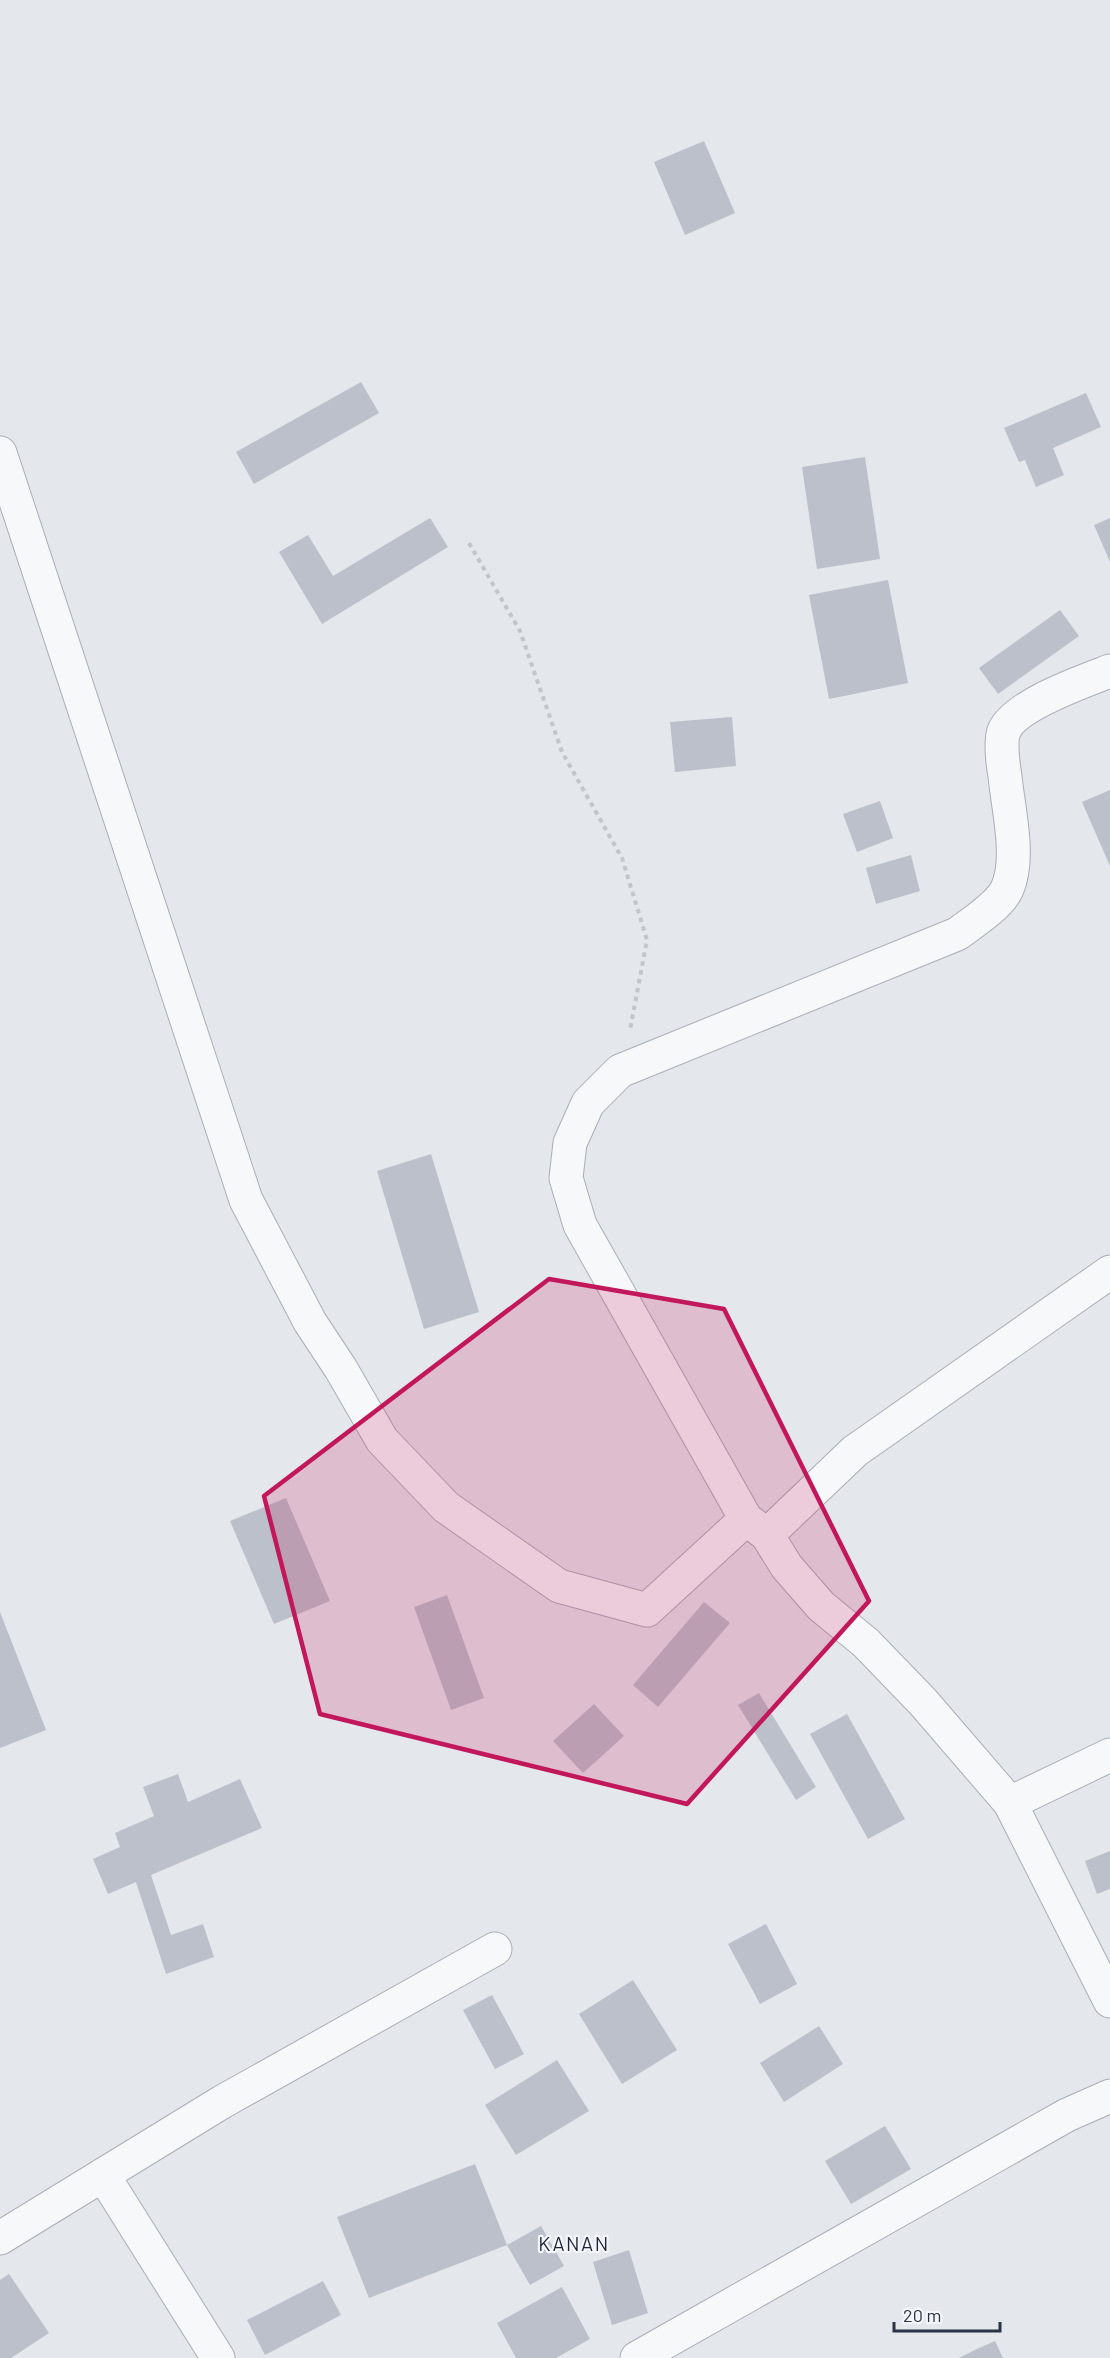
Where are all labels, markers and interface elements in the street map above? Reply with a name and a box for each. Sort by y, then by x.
district label: KANAN [538,2231,610,2255]
scale bar [894,2295,1000,2333]
text: 20 m [903,2304,941,2326]

